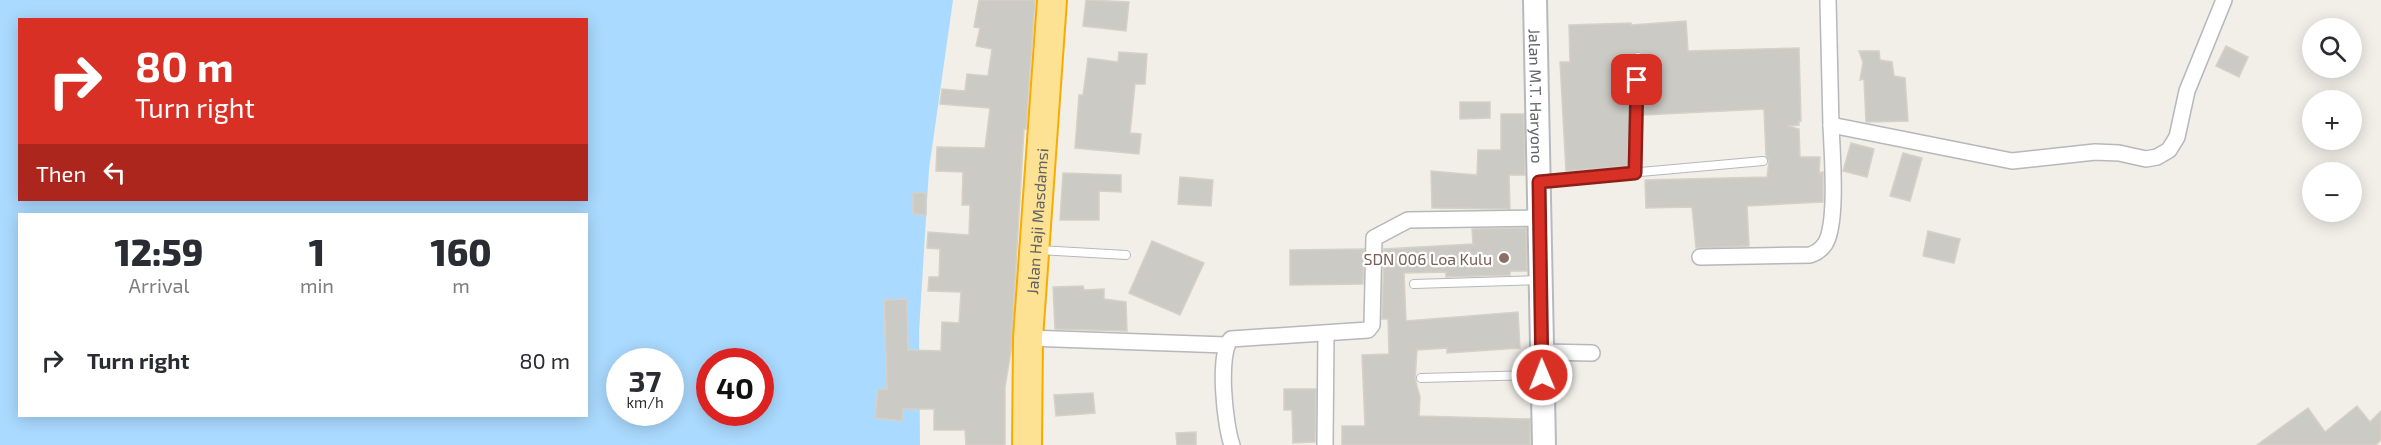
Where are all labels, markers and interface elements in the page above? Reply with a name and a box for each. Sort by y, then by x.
map controls [2302,18,2362,222]
button: search [2302,18,2362,78]
street label: Jalan M.T. Haryono [1526,28,1548,164]
text: 80 m [135,40,234,90]
icon: right [36,42,114,120]
pin [1611,54,1662,105]
icon: arrive [1620,63,1653,96]
button: + [2302,90,2362,150]
text: Turn right [135,91,255,123]
street label: Jalan Haji Masdamsi [1022,147,1051,295]
icon: left [98,156,131,189]
text: Then [36,160,86,186]
button: − [2302,162,2362,222]
text: 12:59 [114,230,203,273]
text: 1 [309,230,325,273]
text: 160 [430,230,492,273]
place label: SDN 006 Loa Kulu [1364,249,1492,268]
marker: SDN 006 Loa Kulu [1497,251,1511,265]
text: Arrival [129,273,189,297]
text: min [300,273,334,297]
text: m [452,273,470,297]
position arrow [1510,343,1574,407]
icon: right [36,344,69,377]
text: Turn right [87,347,189,373]
text: 80 m [519,347,570,373]
speed limit sign: 40 [696,348,774,426]
text: 37 [629,362,661,398]
text: km/h [626,393,664,411]

